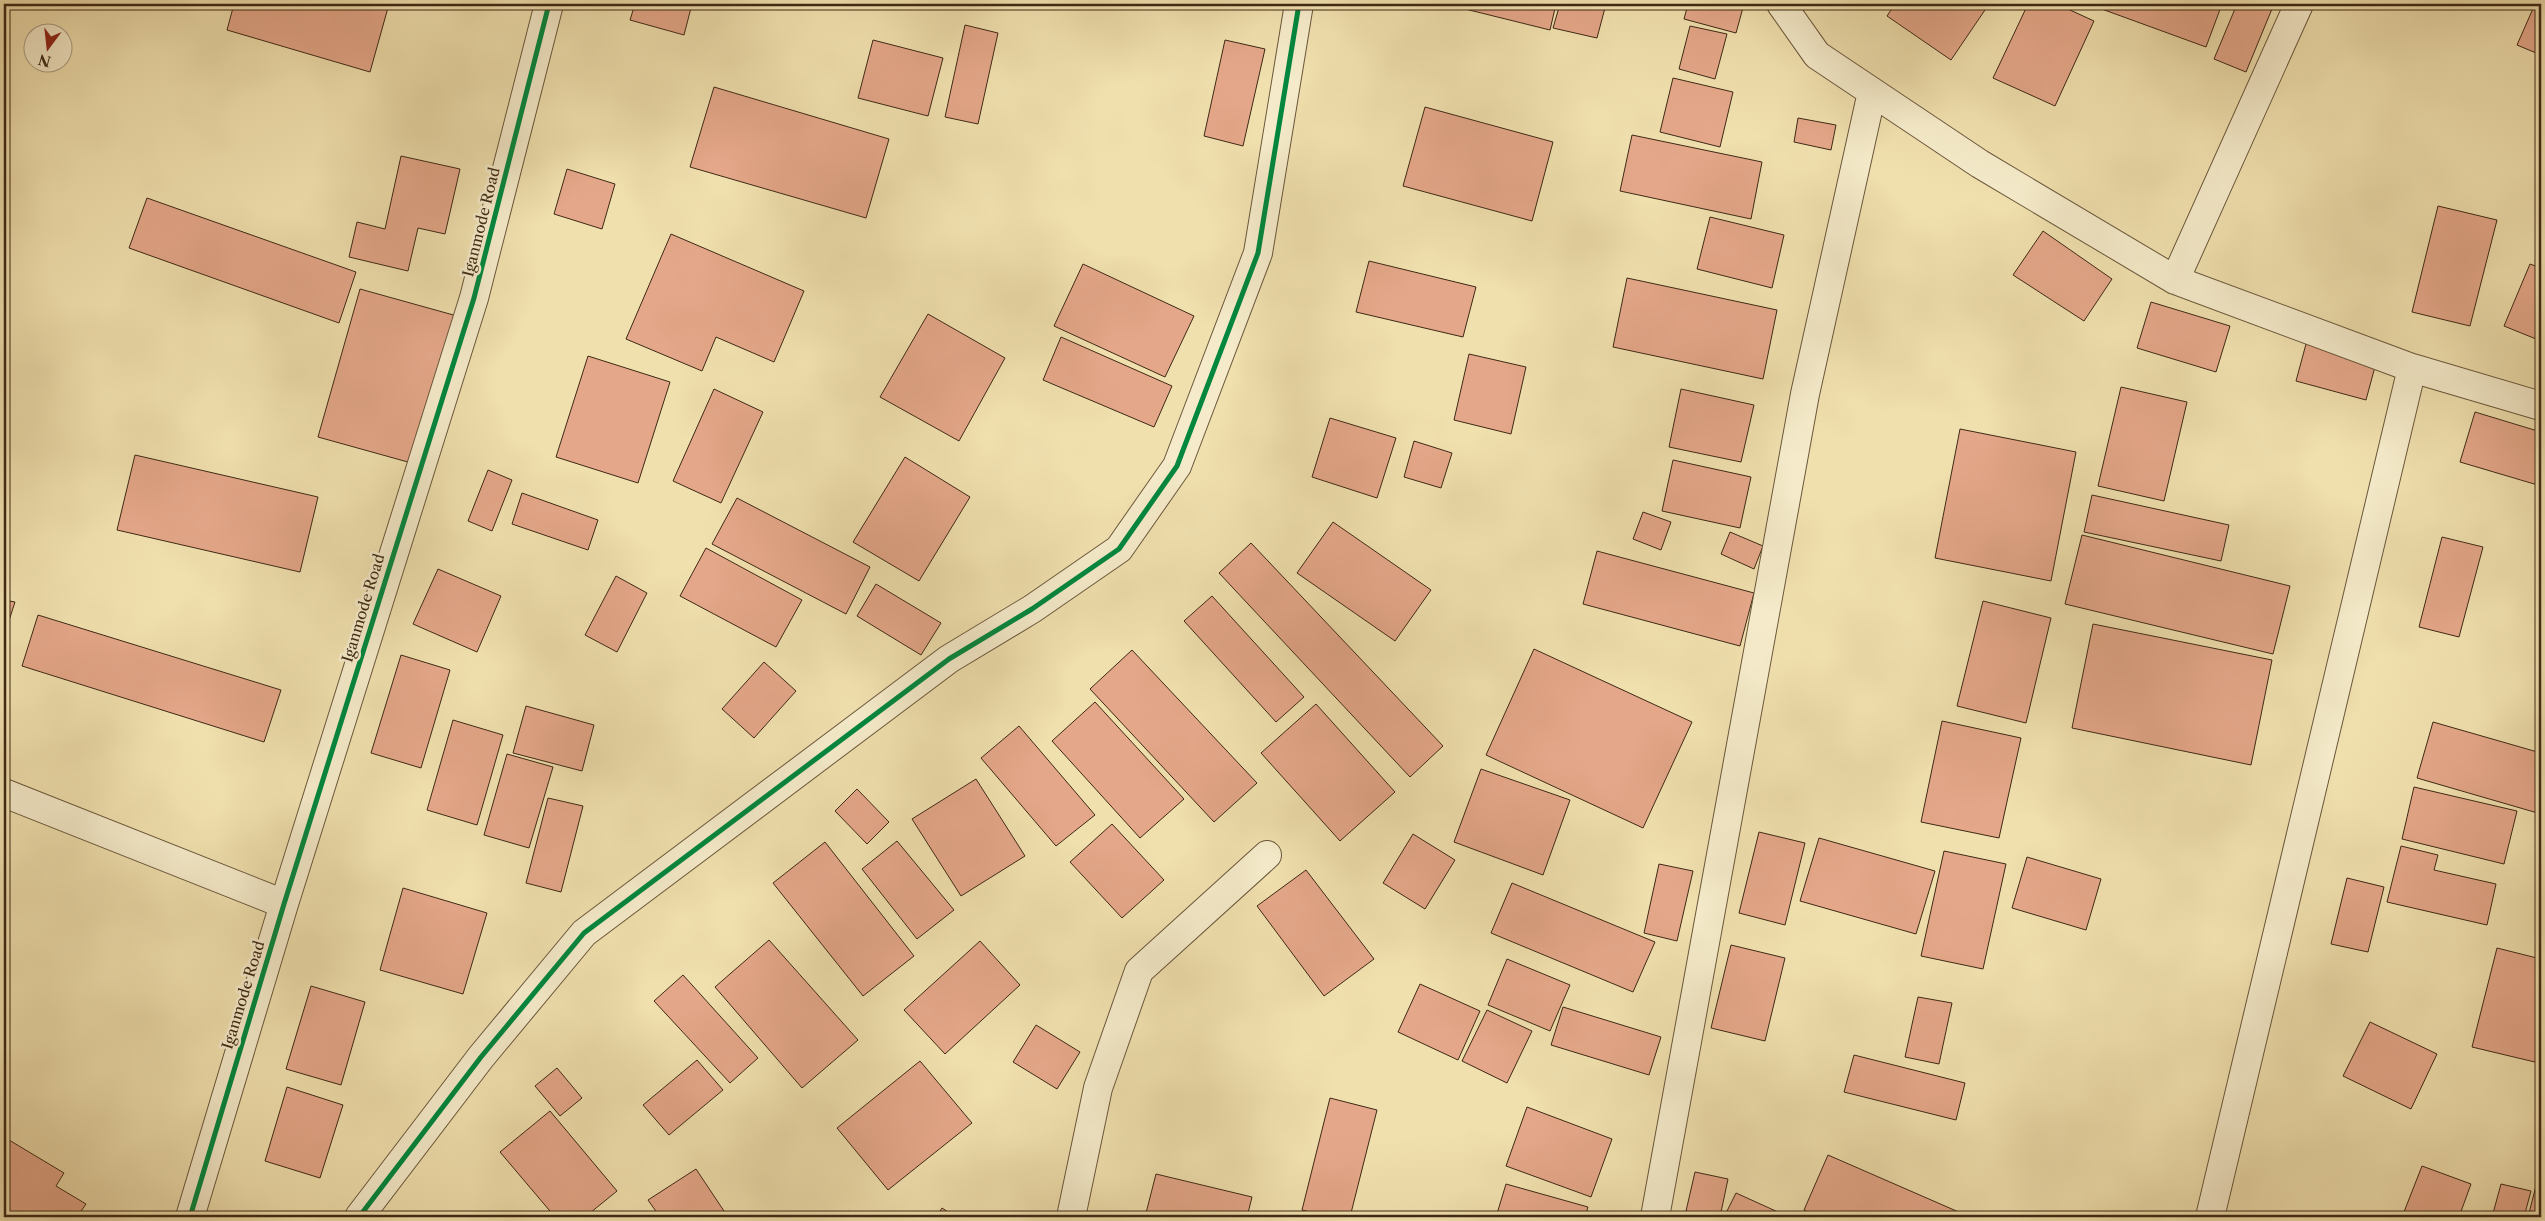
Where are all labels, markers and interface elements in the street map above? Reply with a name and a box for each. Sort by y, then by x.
north arrow [22,22,72,72]
text: N [36,50,53,71]
street label: Iganmode Road [458,165,504,279]
street label: Iganmode Road [337,551,389,665]
street label: Iganmode Road [217,938,269,1052]

